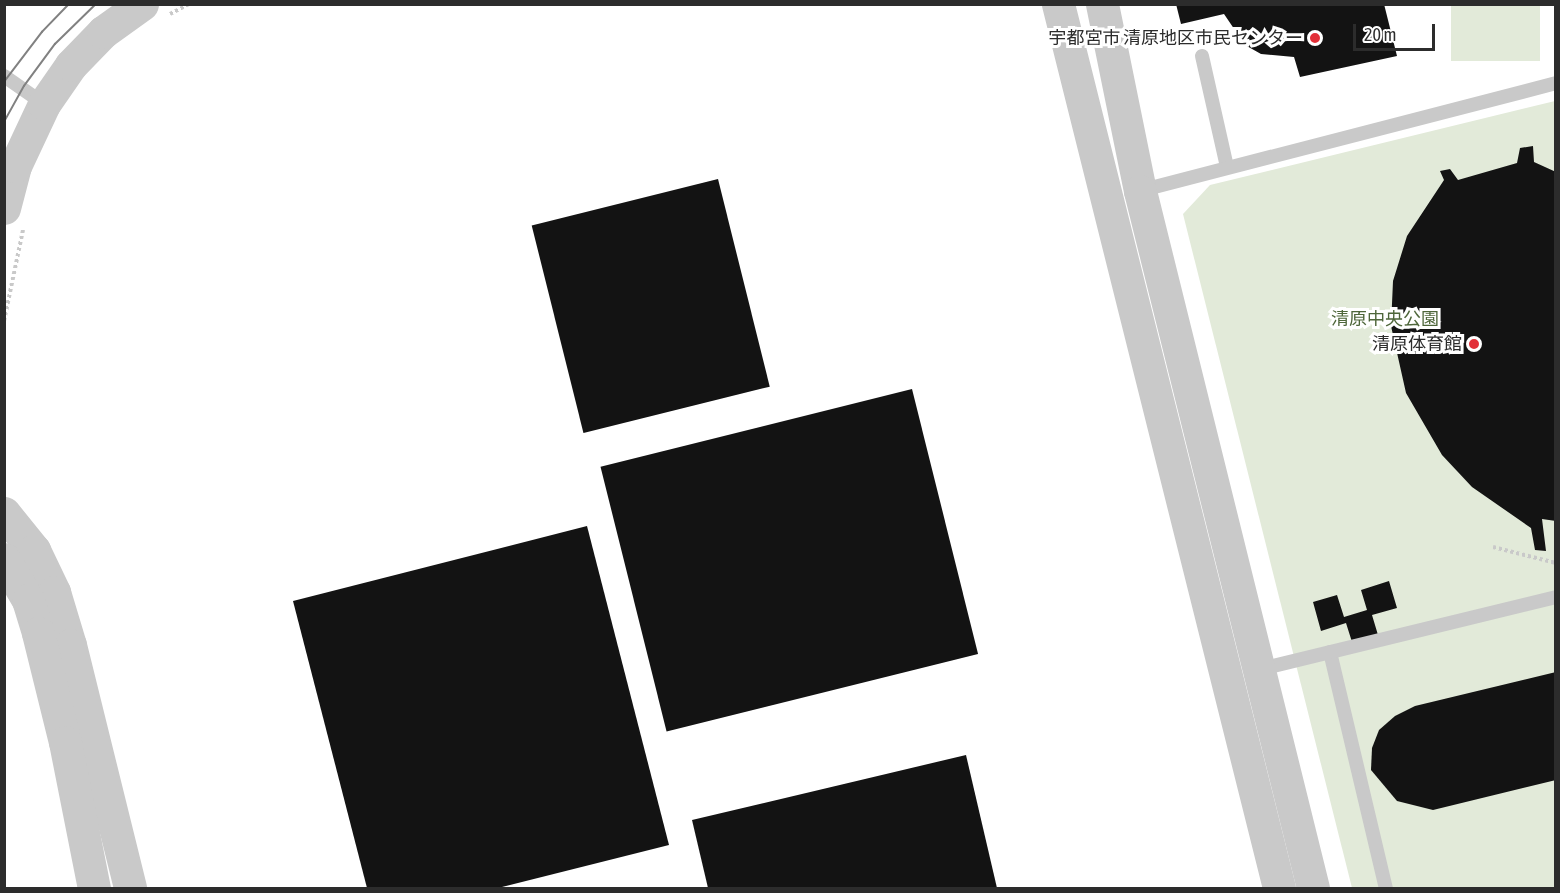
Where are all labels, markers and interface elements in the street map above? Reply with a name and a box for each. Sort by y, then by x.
scale bar [1356,12,1438,50]
text: 20 m [1364,24,1396,45]
place label: 宇都宮市 清原地区市民センター [1049,27,1303,49]
marker: 宇都宮市 清原地区市民センター [1308,31,1322,45]
park label: 清原中央公園 [1331,308,1439,330]
place label: 清原体育館 [1372,333,1462,355]
marker: 清原体育館 [1467,337,1481,351]

